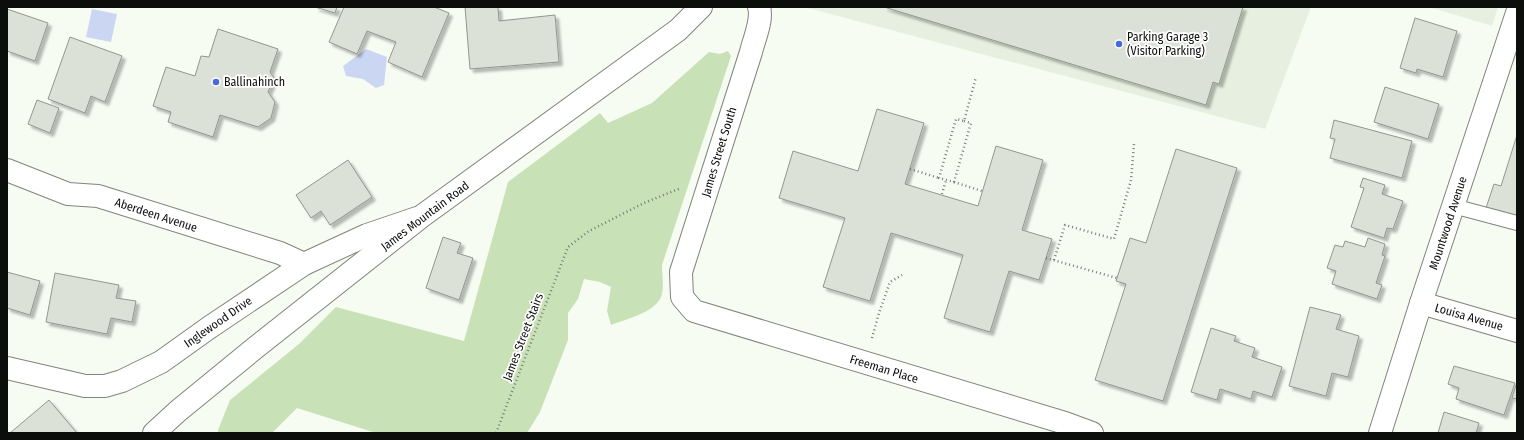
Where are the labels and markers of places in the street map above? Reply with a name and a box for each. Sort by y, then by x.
place label: Parking Garage 3 (Visitor Parking) [1127,30,1208,58]
marker: Parking Garage 3 (Visitor Parking) [1114,39,1124,49]
place label: Ballinahinch [224,75,285,89]
marker: Ballinahinch [211,77,221,87]

